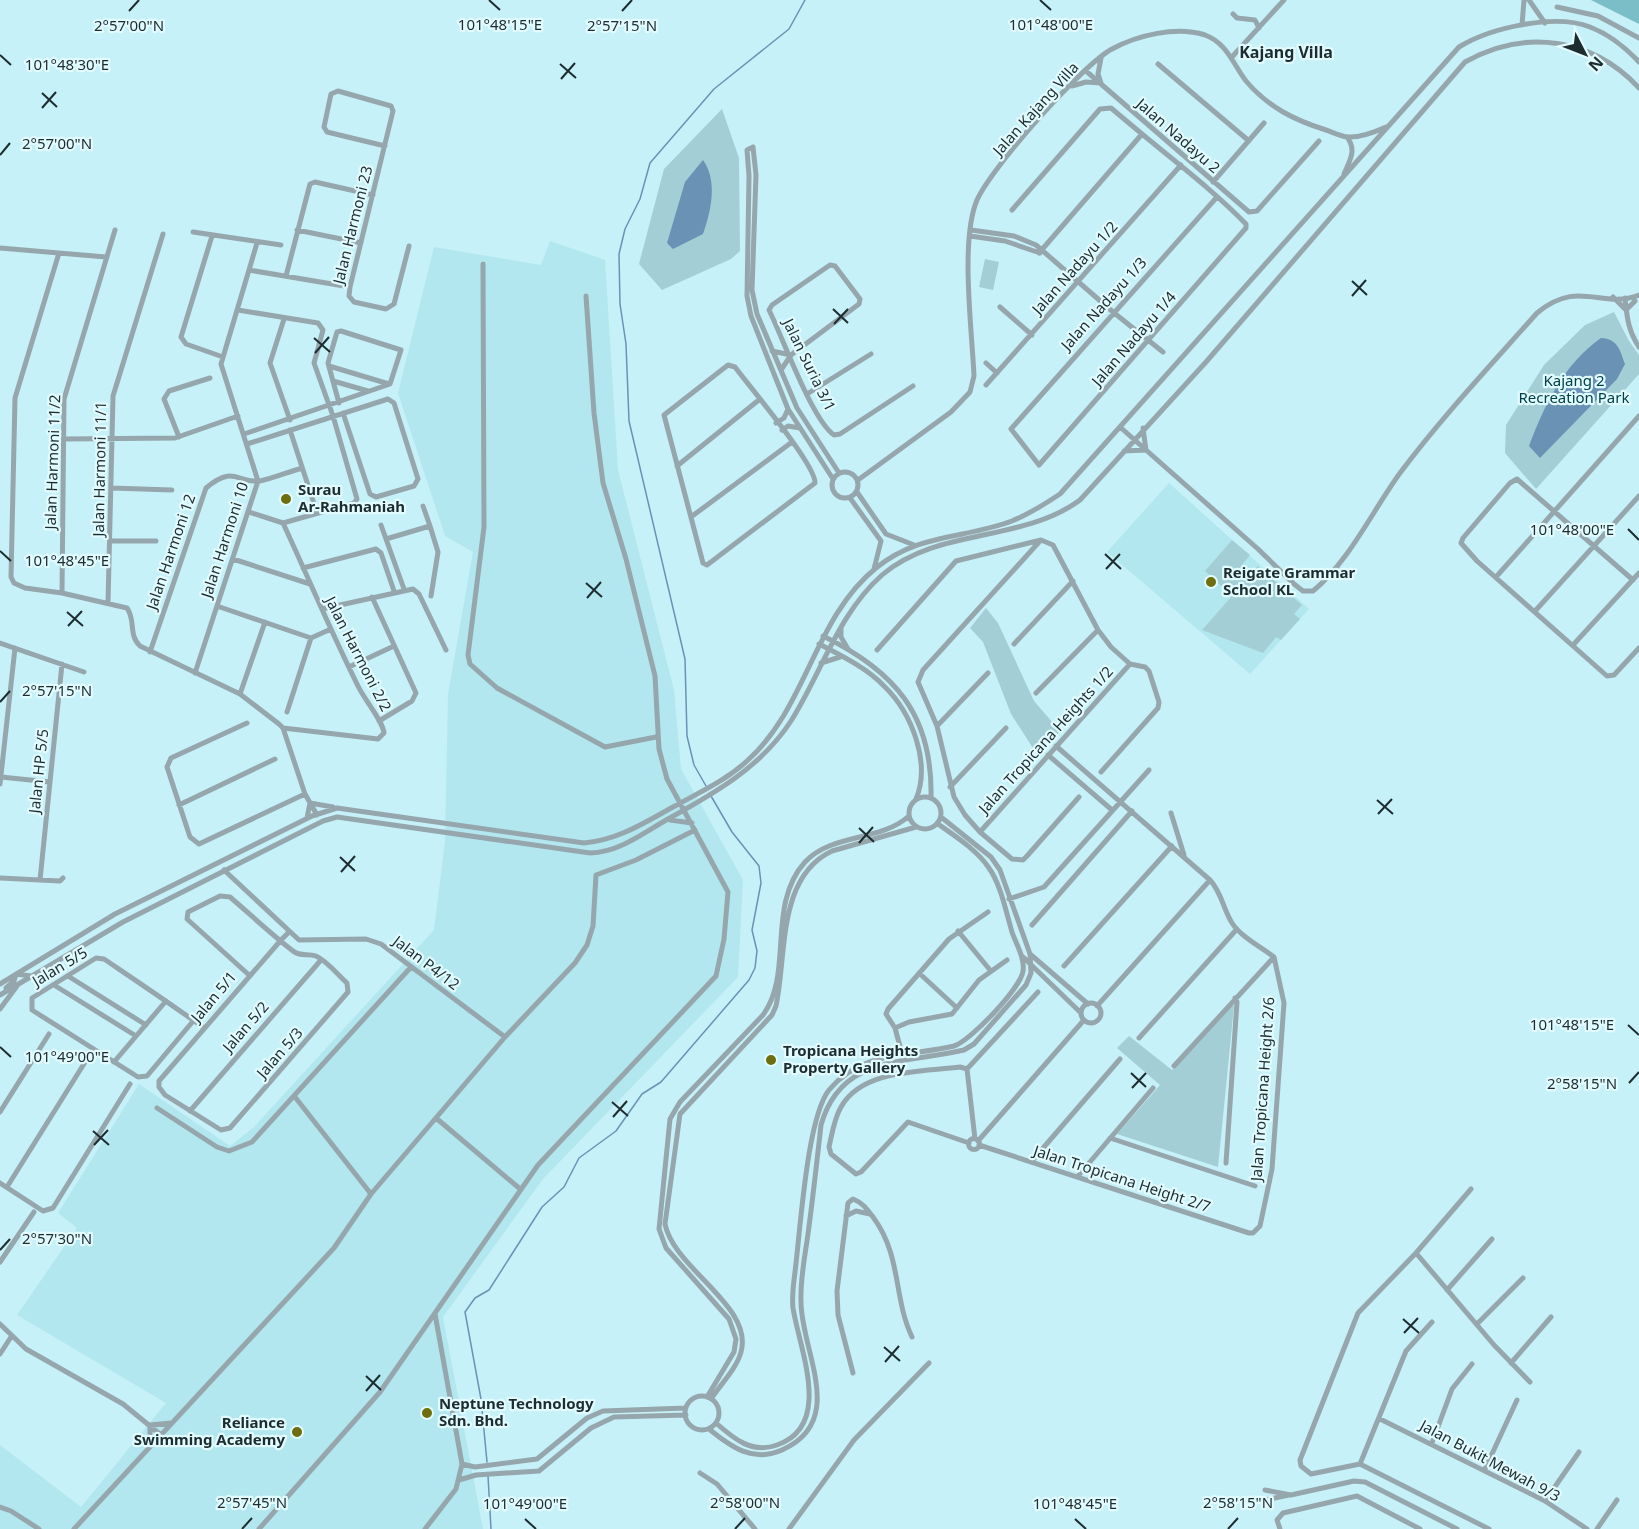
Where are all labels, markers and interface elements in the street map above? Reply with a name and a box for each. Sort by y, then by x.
text: 101°48'15"E [458,14,542,34]
text: 101°48'00"E [1009,14,1093,34]
text: 2°57'00"N [94,15,164,35]
text: 2°57'15"N [587,15,657,35]
north arrow [1555,24,1615,84]
district label: Kajang Villa [1239,41,1333,63]
text: N [1584,52,1609,76]
text: 101°48'30"E [25,54,109,74]
street label: Jalan Kajang Villa [987,57,1083,161]
street label: Jalan Nadayu 2 [1131,92,1225,177]
text: 2°57'00"N [22,133,92,153]
street label: Jalan Harmoni 23 [327,164,376,288]
street label: Jalan Nadayu 1/2 [1026,216,1121,320]
street label: Jalan Nadayu 1/3 [1055,252,1150,356]
street label: Jalan Nadayu 1/4 [1085,287,1180,391]
street label: Jalan Suria 3/1 [778,313,841,414]
park label: Kajang 2 Recreation Park [1519,370,1630,407]
street label: Jalan Harmoni 11/2 [40,394,64,532]
street label: Jalan Harmoni 11/1 [88,401,110,539]
street label: Jalan Harmoni 10 [195,479,252,602]
place label: Surau Ar-Rahmaniah [298,479,405,516]
street label: Jalan Harmoni 12 [140,491,199,614]
marker: Surau Ar-Rahmaniah [279,492,293,506]
text: 101°48'00"E [1530,519,1614,539]
text: 101°48'45"E [25,550,109,570]
place label: Reigate Grammar School KL [1223,562,1356,599]
marker: Reigate Grammar School KL [1204,575,1218,589]
street label: Jalan Harmoni 2/2 [320,591,397,714]
street label: Jalan Tropicana Heights 1/2 [972,661,1117,819]
text: 2°57'15"N [22,680,92,700]
street label: Jalan HP 5/5 [23,728,52,816]
street label: Jalan P4/12 [388,929,464,994]
street label: Jalan 5/5 [27,942,91,991]
street label: Jalan 5/1 [185,967,240,1028]
street label: Jalan Tropicana Height 2/6 [1245,996,1278,1184]
street label: Jalan 5/2 [216,997,273,1057]
text: 101°48'15"E [1530,1014,1614,1034]
street label: Jalan 5/3 [250,1023,307,1083]
place label: Tropicana Heights Property Gallery [783,1040,918,1077]
text: 101°49'00"E [25,1046,109,1066]
marker: Tropicana Heights Property Gallery [764,1053,778,1067]
text: 2°58'15"N [1547,1073,1617,1093]
street label: Jalan Tropicana Height 2/7 [1029,1139,1213,1216]
text: 2°57'30"N [22,1228,92,1248]
place label: Neptune Technology Sdn. Bhd. [439,1393,594,1430]
marker: Neptune Technology Sdn. Bhd. [420,1406,434,1420]
place label: Reliance Swimming Academy [134,1412,285,1449]
street label: Jalan Bukit Mewah 9/3 [1415,1414,1564,1506]
marker: Reliance Swimming Academy [290,1425,304,1439]
text: 2°57'45"N [217,1492,287,1512]
text: 2°58'00"N [710,1492,780,1512]
text: 2°58'15"N [1203,1492,1273,1512]
text: 101°49'00"E [483,1493,567,1513]
text: 101°48'45"E [1033,1493,1117,1513]

